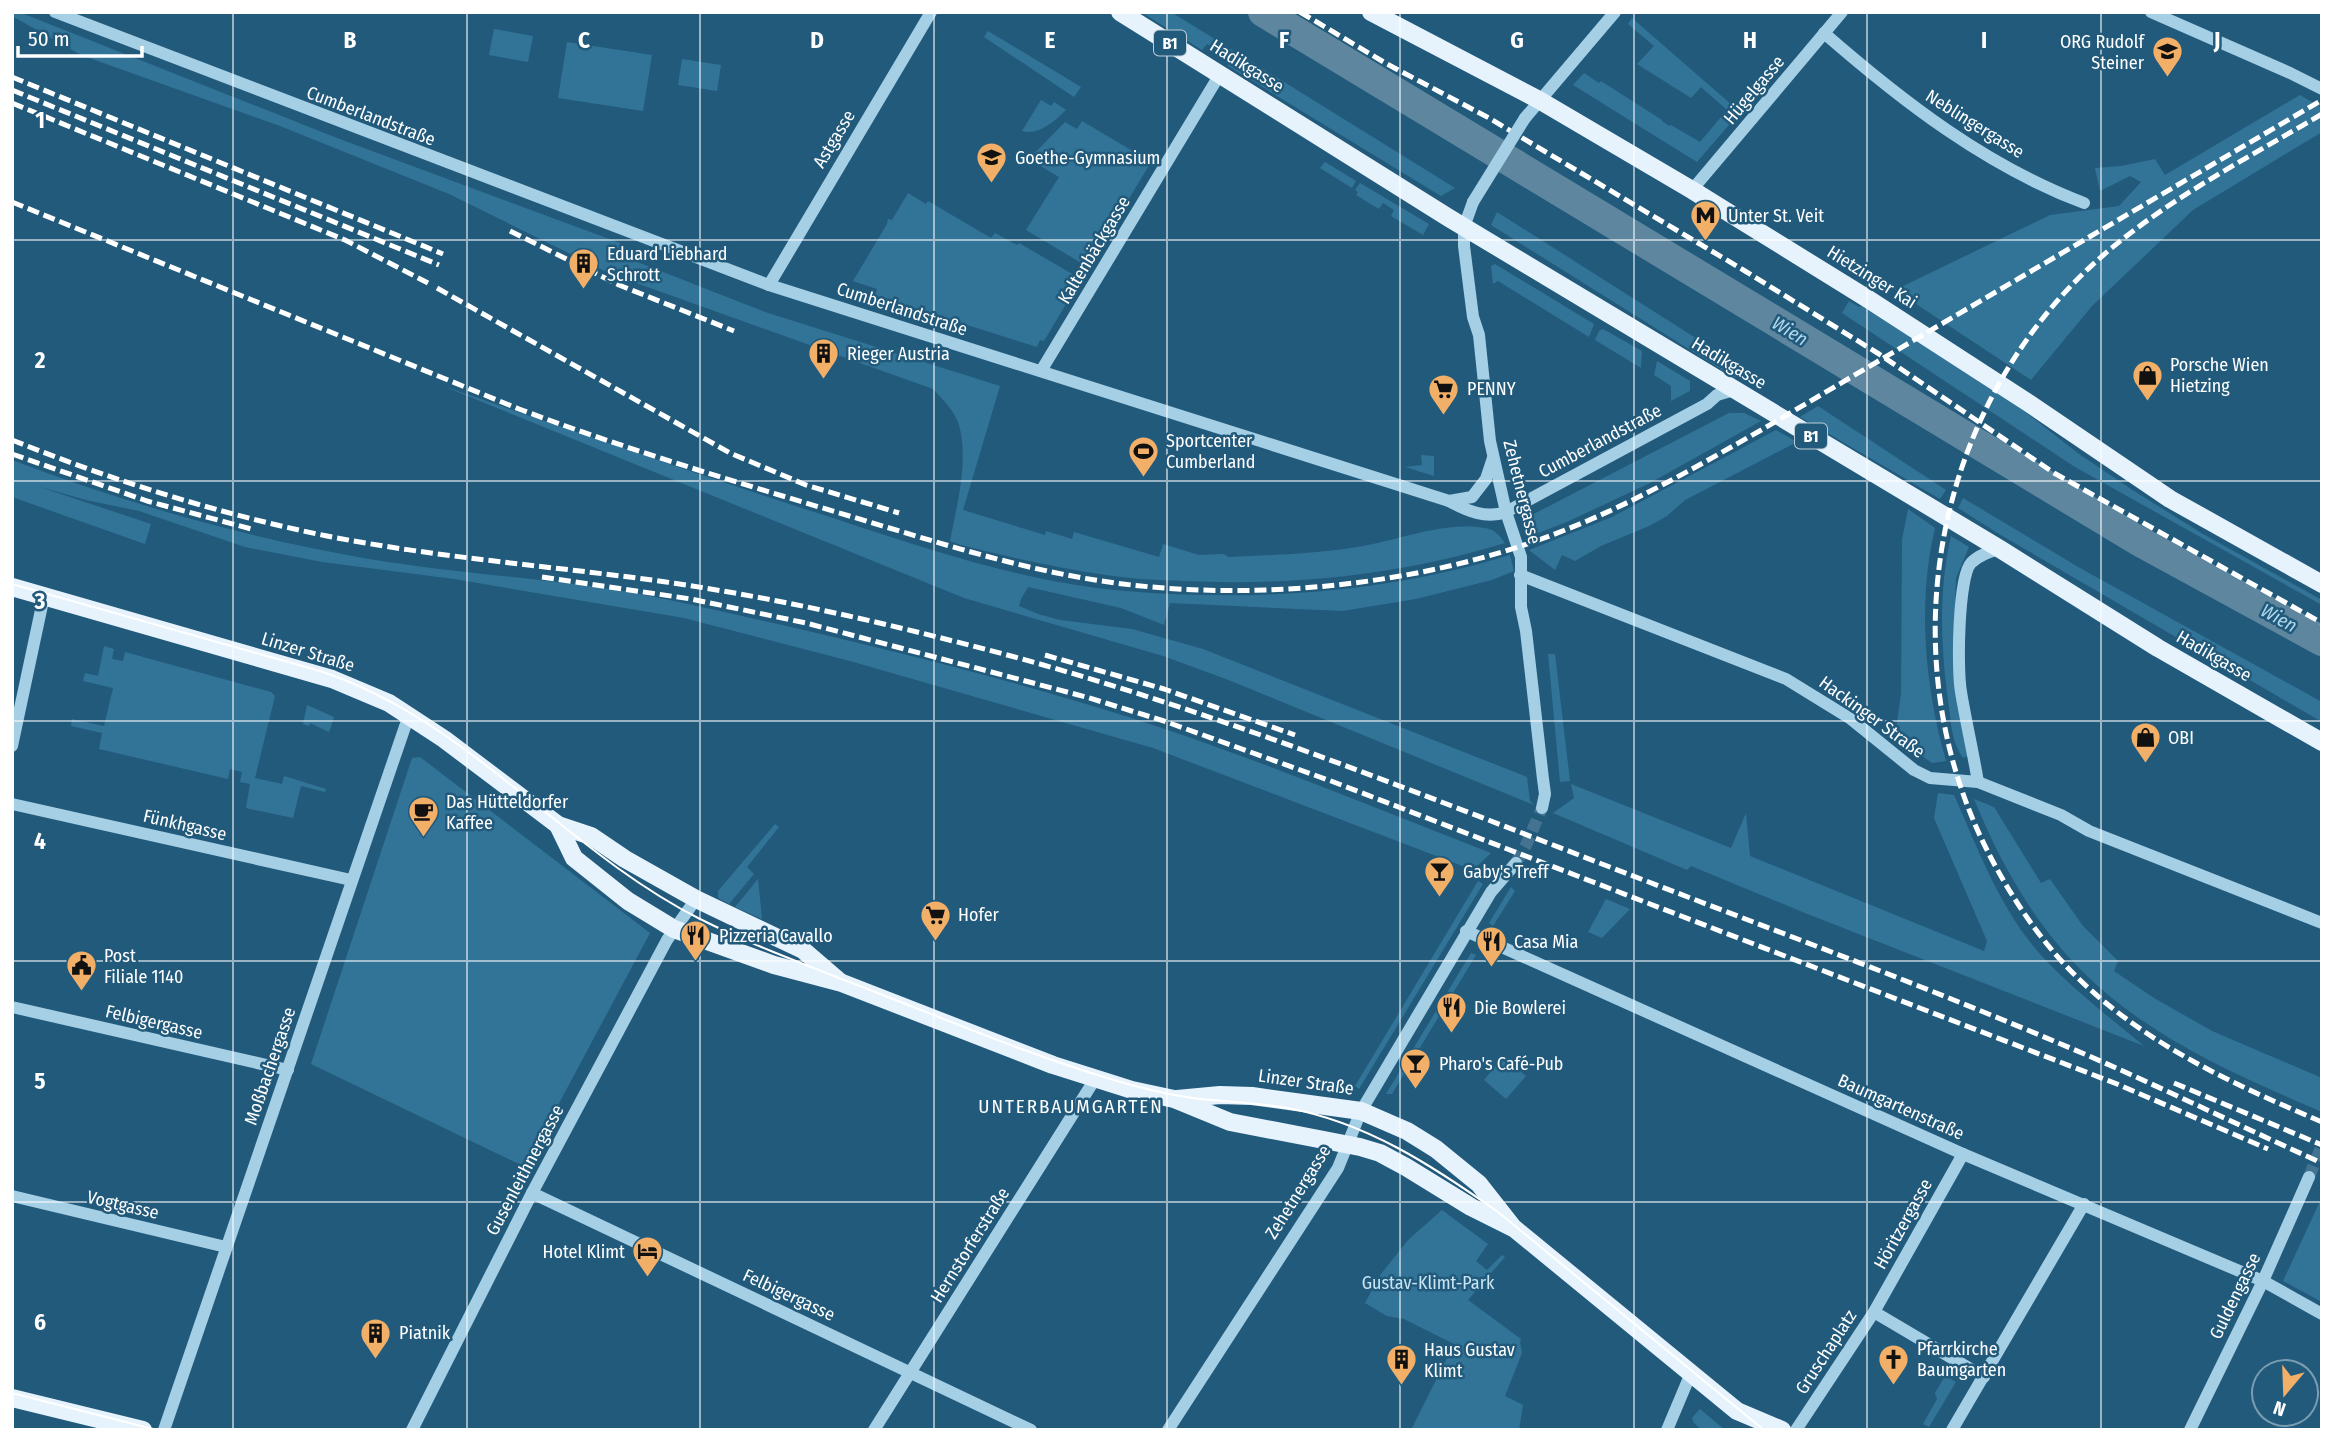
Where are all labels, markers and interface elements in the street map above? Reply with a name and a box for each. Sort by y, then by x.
scale bar [18,14,142,58]
text: 50 m [28,26,70,52]
text: B [344,26,357,54]
text: C [578,26,590,54]
text: D [810,26,824,54]
text: E [1045,26,1056,54]
text: F [1279,26,1289,54]
text: G [1510,26,1524,54]
text: H [1743,26,1757,54]
text: I [1981,26,1987,54]
text: J [2213,26,2220,54]
road number: B1 [1154,31,1186,56]
place label: ORG Rudolf Steiner [2060,31,2145,74]
street label: Hadikgasse [1206,35,1288,97]
school or university icon: ORG Rudolf Steiner [2150,35,2184,79]
street label: Hügelgasse [1719,51,1789,129]
street label: Cumberlandstraße [304,81,439,151]
street label: Neblingergasse [1922,85,2028,163]
text: 1 [35,106,45,134]
street label: Astgasse [808,106,860,172]
school or university icon: Goethe-Gymnasium [975,141,1009,185]
place label: Goethe-Gymnasium [1015,147,1160,169]
street label: Kaltenbäckgasse [1053,192,1135,308]
metro station icon: Unter St. Veit [1688,199,1722,243]
place label: Unter St. Veit [1728,205,1824,227]
street label: Hietzinger Kai [1823,241,1921,313]
place label: Eduard Liebhard Schrott [607,243,727,286]
building icon: Eduard Liebhard Schrott [567,247,601,291]
street label: Cumberlandstraße [834,278,970,341]
water label: Wien [1768,311,1812,351]
street label: Hadikgasse [1688,332,1770,394]
building icon: Rieger Austria [807,337,841,381]
place label: Rieger Austria [847,343,950,365]
text: 2 [34,346,46,374]
place label: Porsche Wien Hietzing [2170,354,2269,397]
shop icon: Porsche Wien Hietzing [2130,358,2164,402]
supermarket icon: PENNY [1427,372,1461,416]
place label: PENNY [1467,378,1516,400]
street label: Cumberlandstraße [1535,399,1665,483]
road number: B1 [1795,424,1827,448]
place label: Sportcenter Cumberland [1166,430,1255,473]
sports icon: Sportcenter Cumberland [1126,434,1160,478]
street label: Zehetnergasse [1498,438,1546,546]
text: 3 [34,587,46,615]
water label: Wien [2257,599,2301,637]
street label: Hadikgasse [2173,626,2256,686]
street label: Linzer Straße [259,627,357,677]
street label: Hackinger Straße [1815,671,1929,763]
shop icon: OBI [2128,721,2162,765]
place label: OBI [2168,727,2194,749]
place label: Das Hütteldorfer Kaffee [446,791,569,834]
cafe icon: Das Hütteldorfer Kaffee [406,795,440,839]
street label: Fünkhgasse [141,805,229,845]
text: 4 [34,827,46,855]
bar icon: Gaby's Treff [1423,855,1457,899]
place label: Gaby's Treff [1463,861,1550,883]
supermarket icon: Hofer [918,898,952,942]
place label: Hofer [958,904,1000,926]
restaurant icon: Pizzeria Cavallo [679,919,713,963]
place label: Pizzeria Cavallo [719,925,833,947]
restaurant icon: Casa Mia [1474,925,1508,969]
place label: Casa Mia [1514,931,1579,953]
place label: Post Filiale 1140 [104,945,183,988]
public building icon: Post Filiale 1140 [64,949,98,993]
restaurant icon: Die Bowlerei [1434,991,1468,1035]
place label: Die Bowlerei [1474,997,1566,1019]
street label: Felbigergasse [103,1000,205,1044]
street label: Moßbachergasse [240,1004,300,1128]
bar icon: Pharo's Café-Pub [1399,1047,1433,1091]
place label: Pharo's Café-Pub [1439,1053,1563,1075]
street label: Linzer Straße [1257,1064,1355,1100]
text: 5 [34,1067,46,1095]
street label: Baumgartenstraße [1835,1069,1968,1145]
district label: UNTERBAUMGARTEN [978,1095,1164,1118]
street label: Gusenleithnergasse [481,1101,569,1239]
street label: Zehetnergasse [1260,1141,1336,1243]
street label: Höritzergasse [1869,1175,1937,1273]
street label: Hernstorferstraße [926,1183,1014,1307]
street label: Vogtgasse [85,1186,161,1224]
hotel icon: Hotel Klimt [631,1235,665,1279]
place label: Hotel Klimt [543,1241,625,1263]
street label: Guldengasse [2205,1249,2265,1343]
street label: Felbigergasse [739,1264,839,1326]
park label: Gustav-Klimt-Park [1362,1272,1495,1294]
street label: Gruschaplatz [1791,1306,1861,1398]
text: 6 [34,1308,46,1336]
building icon: Piatnik [359,1316,393,1360]
place label: Piatnik [399,1322,451,1344]
place label: Pfarrkirche Baumgarten [1917,1338,2006,1381]
place label: Haus Gustav Klimt [1424,1339,1515,1382]
church icon: Pfarrkirche Baumgarten [1877,1342,1911,1386]
building icon: Haus Gustav Klimt [1384,1343,1418,1387]
north arrow [2250,1358,2320,1428]
text: N [2270,1396,2289,1421]

